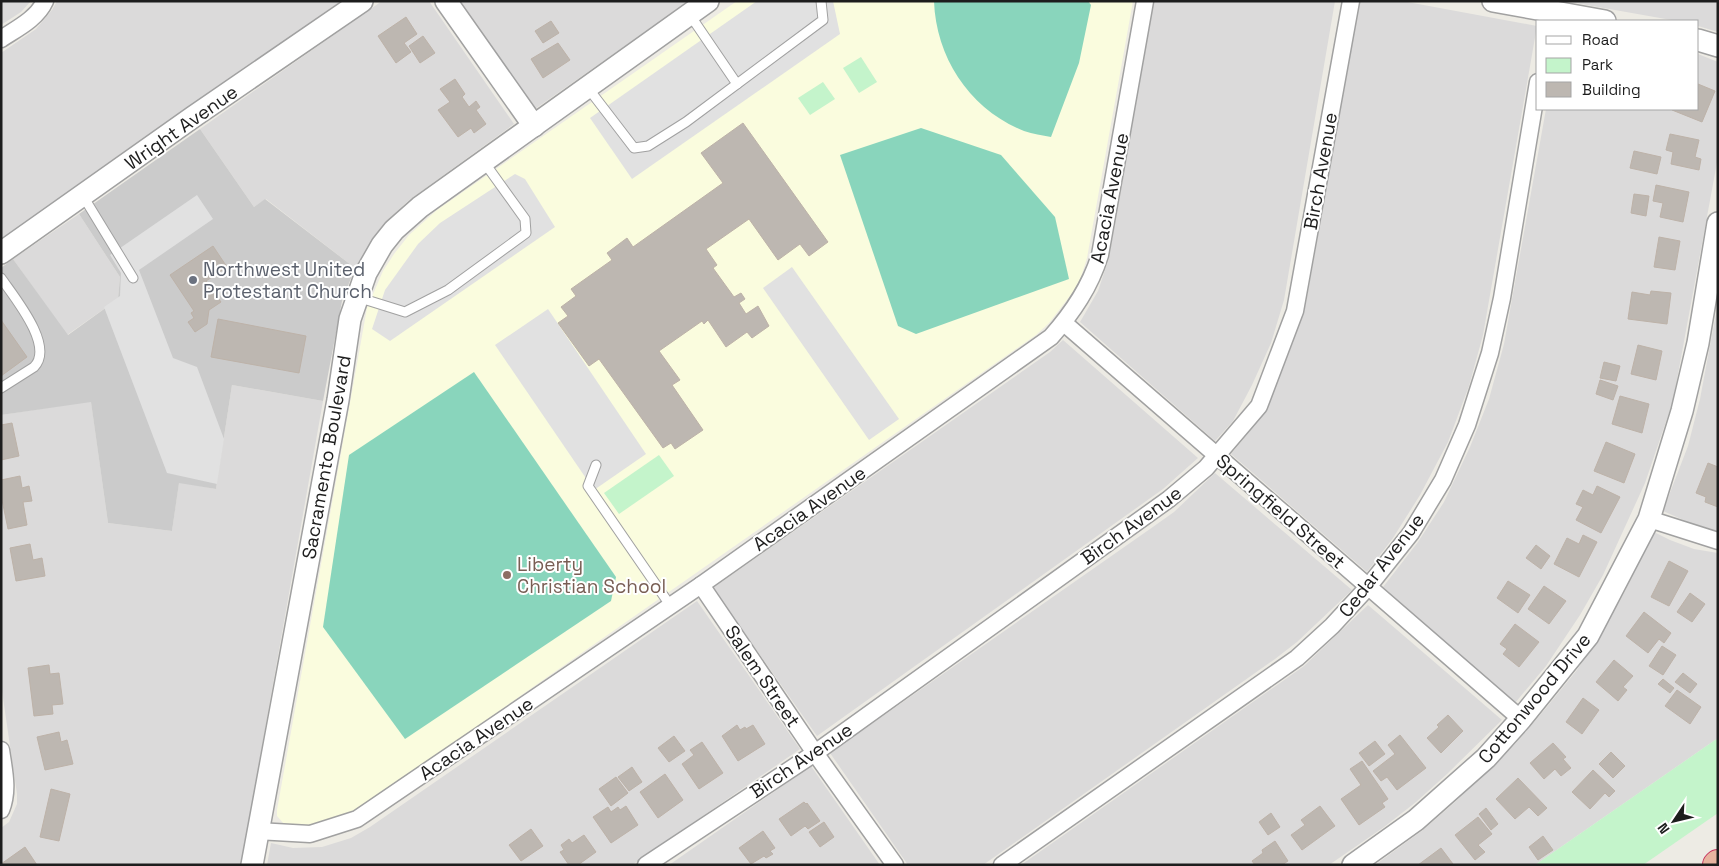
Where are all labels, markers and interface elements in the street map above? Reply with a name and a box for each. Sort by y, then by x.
legend [1536,20,1699,110]
text: Road [1582,30,1619,49]
text: Park [1582,55,1613,74]
street label: Wright Avenue [120,79,243,176]
text: Building [1582,80,1641,99]
street label: Birch Avenue [1298,110,1343,232]
street label: Acacia Avenue [1085,131,1134,266]
place label: Northwest United Protestant Church [203,257,372,304]
marker: Northwest United Protestant Church [187,274,199,286]
street label: Sacramento Boulevard [296,353,357,561]
street label: Springfield Street [1211,448,1350,574]
street label: Acacia Avenue [748,460,871,557]
street label: Birch Avenue [1076,480,1187,570]
street label: Cedar Avenue [1333,508,1430,622]
place label: Liberty Christian School [517,552,666,599]
marker: Liberty Christian School [501,569,513,581]
street label: Salem Street [719,620,806,732]
street label: Cottonwood Drive [1472,628,1596,769]
street label: Acacia Avenue [414,691,538,786]
street label: Birch Avenue [745,717,858,804]
north arrow [1649,796,1699,846]
text: N [1653,819,1673,837]

